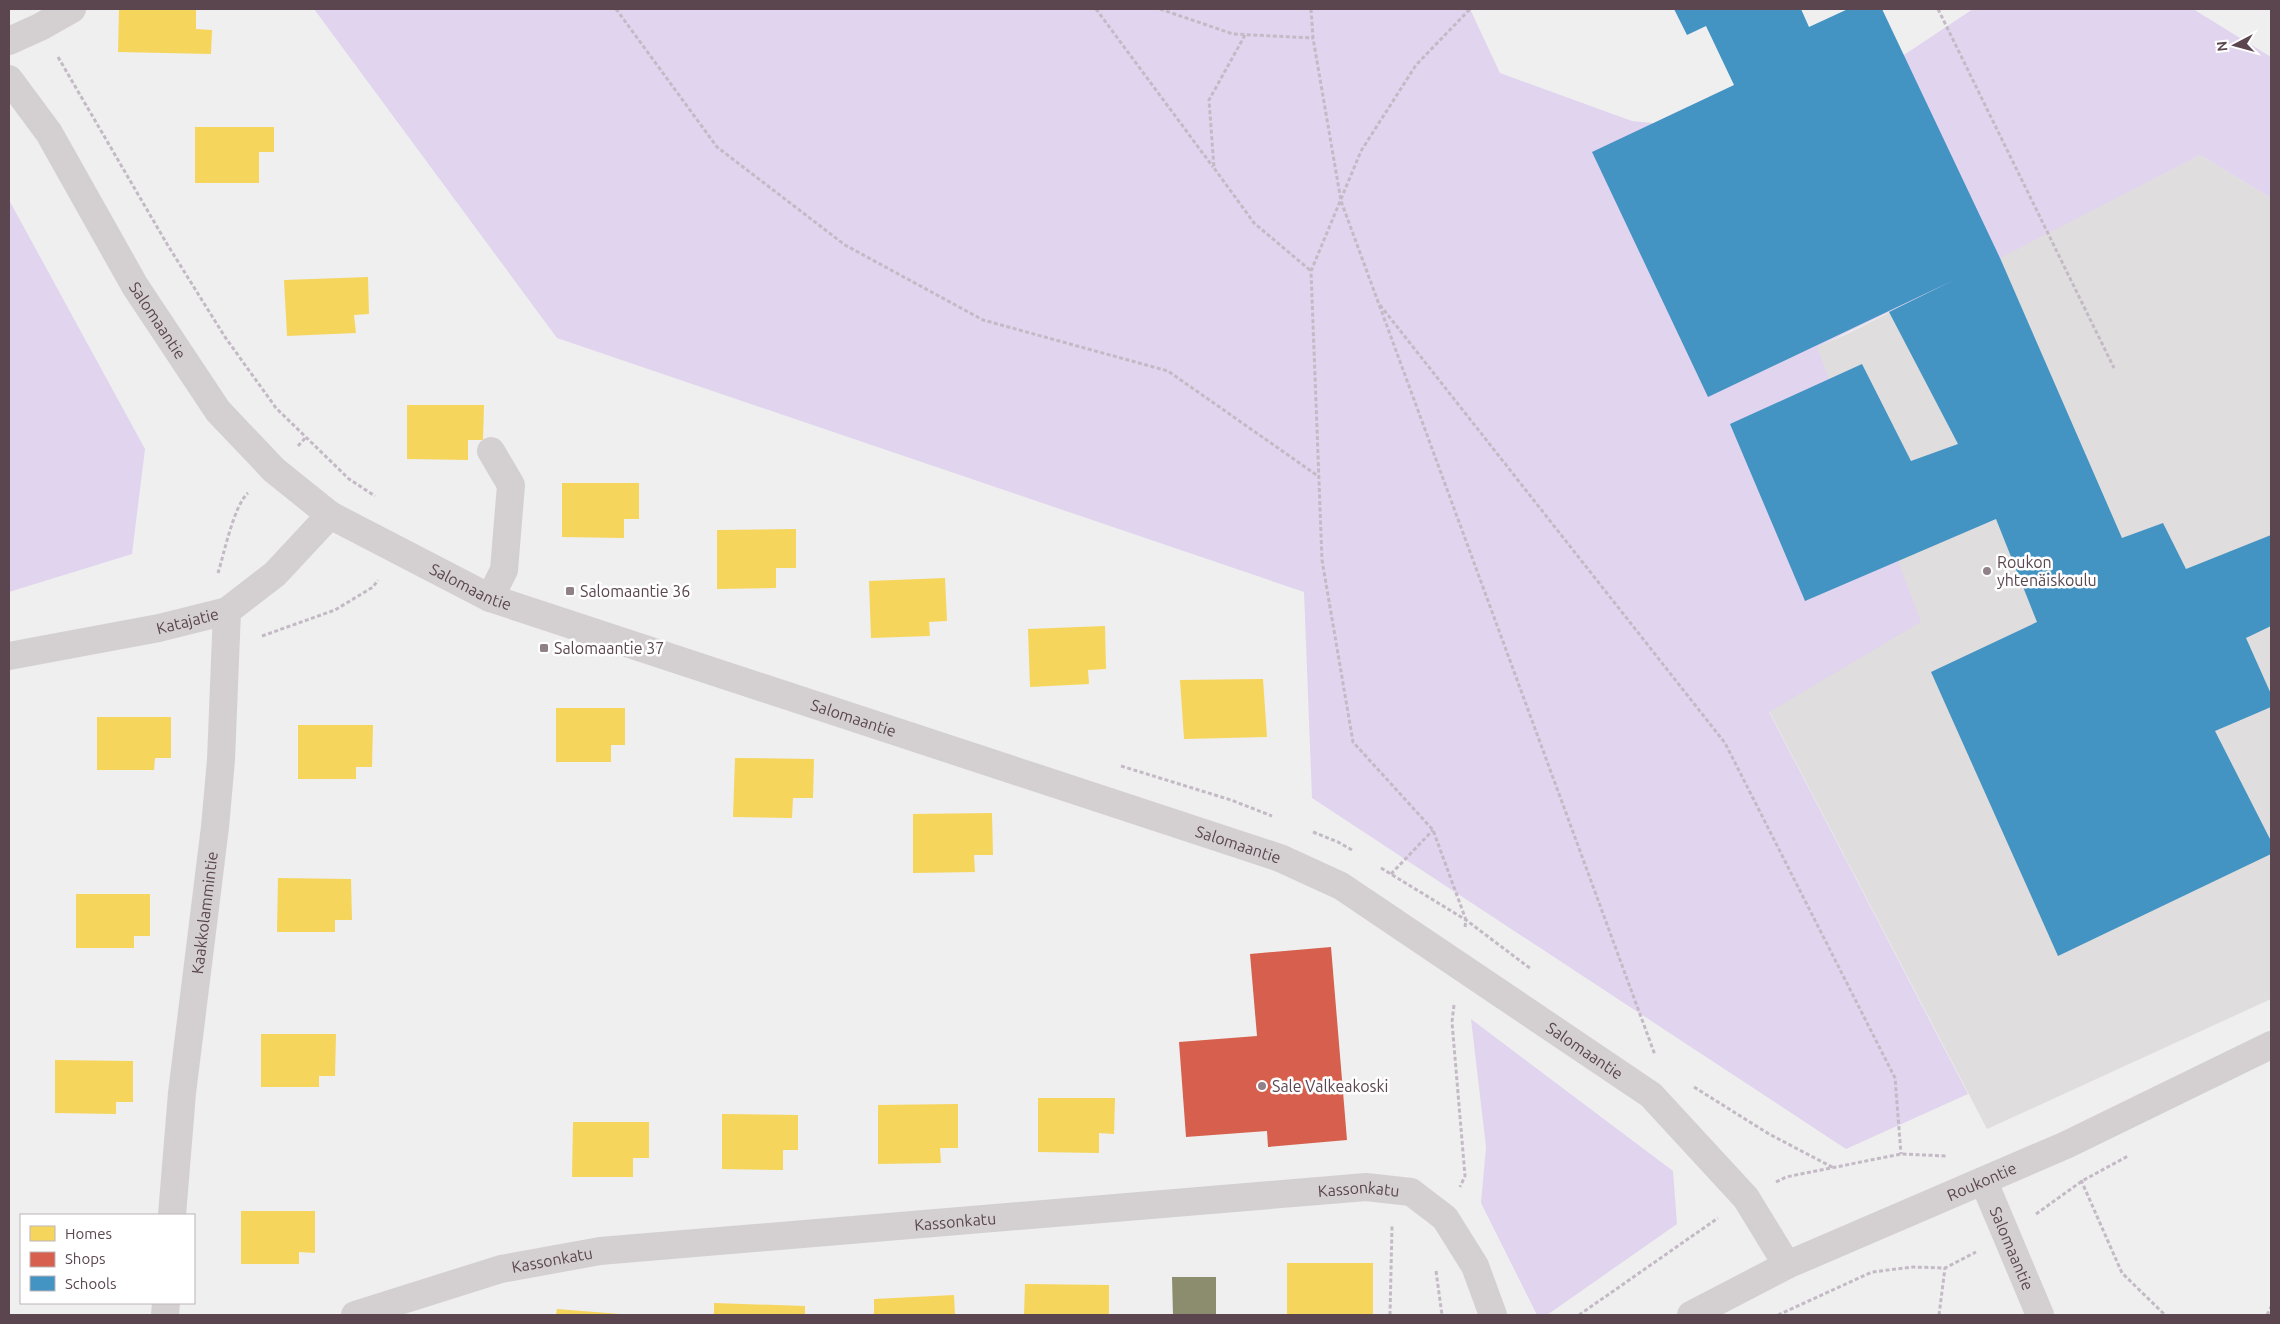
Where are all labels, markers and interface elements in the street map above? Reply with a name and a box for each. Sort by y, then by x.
north arrow [2210,20,2260,70]
text: N [2214,40,2231,52]
street label: Salomaantie [126,278,190,362]
place label: Roukon yhtenäiskoulu [1997,553,2097,589]
street label: Salomaantie [427,559,514,613]
marker: Roukon yhtenäiskoulu [1981,565,1993,577]
place label: Salomaantie 36 [580,582,690,600]
marker: Salomaantie 36 [564,585,576,597]
street label: Katajatie [154,604,221,637]
place label: Salomaantie 37 [554,639,664,657]
marker: Salomaantie 37 [538,642,550,654]
street label: Salomaantie [809,695,899,740]
street label: Salomaantie [1193,822,1283,867]
street label: Kaakkolammintie [188,850,221,975]
street label: Salomaantie [1543,1018,1627,1083]
place label: Sale Valkeakoski [1272,1077,1389,1095]
marker: Sale Valkeakoski [1256,1080,1268,1092]
street label: Roukontie [1944,1158,2019,1204]
street label: Kassonkatu [1317,1178,1400,1200]
street label: Salomaantie [1986,1204,2037,1293]
street label: Kassonkatu [913,1209,997,1234]
legend [20,1214,195,1304]
text: Homes [65,1225,112,1242]
street label: Kassonkatu [510,1244,594,1276]
text: Shops [65,1250,106,1267]
text: Schools [65,1275,116,1292]

